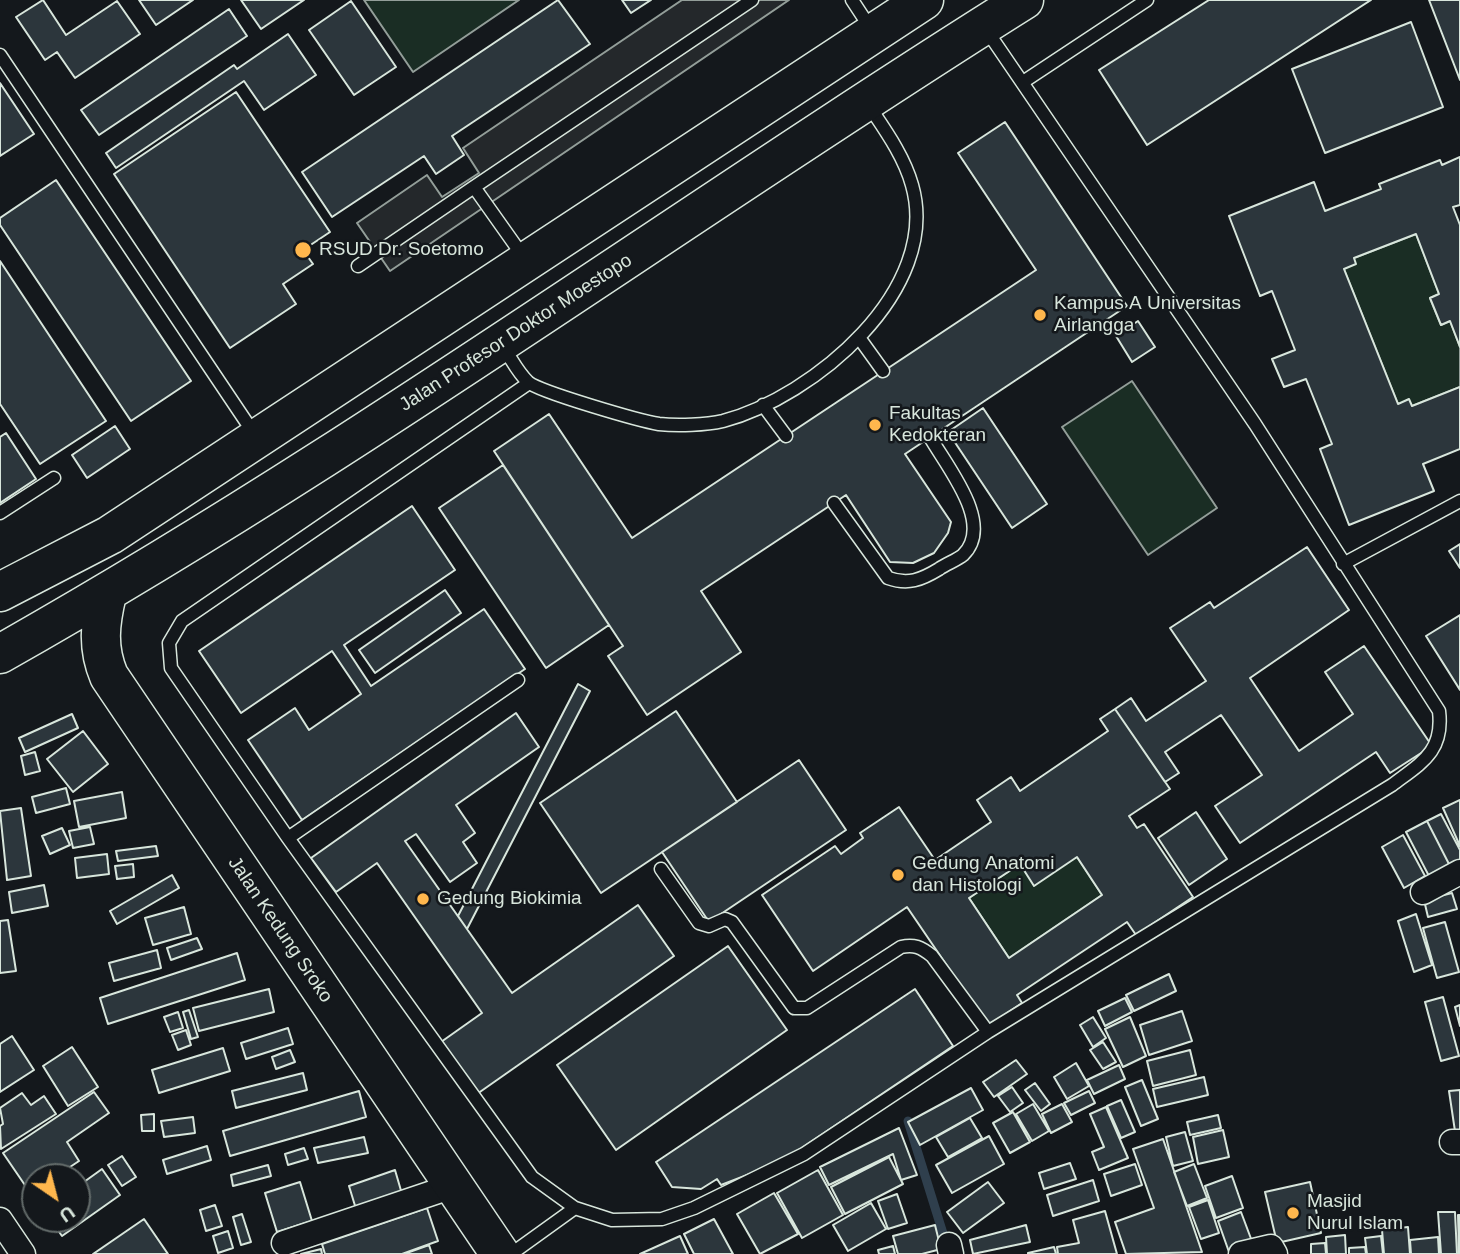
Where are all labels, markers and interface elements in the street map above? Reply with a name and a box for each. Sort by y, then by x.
place label: RSUD Dr. Soetomo [319,239,484,261]
marker: RSUD Dr. Soetomo [293,240,313,260]
street label: Jalan Profesor Doktor Moestopo [396,249,636,417]
place label: Kampus A Universitas Airlangga [1054,293,1241,337]
marker: Kampus A Universitas Airlangga [1032,307,1048,323]
place label: Fakultas Kedokteran [889,403,986,447]
marker: Fakultas Kedokteran [867,417,883,433]
street label: Jalan Kedung Sroko [223,853,337,1007]
place label: Gedung Anatomi dan Histologi [912,853,1055,897]
marker: Gedung Anatomi dan Histologi [890,867,906,883]
place label: Gedung Biokimia [437,888,582,910]
marker: Gedung Biokimia [415,891,431,907]
north arrow [21,1163,91,1233]
place label: Masjid Nurul Islam [1307,1191,1403,1235]
text: U [56,1201,79,1227]
marker: Masjid Nurul Islam [1285,1205,1301,1221]

